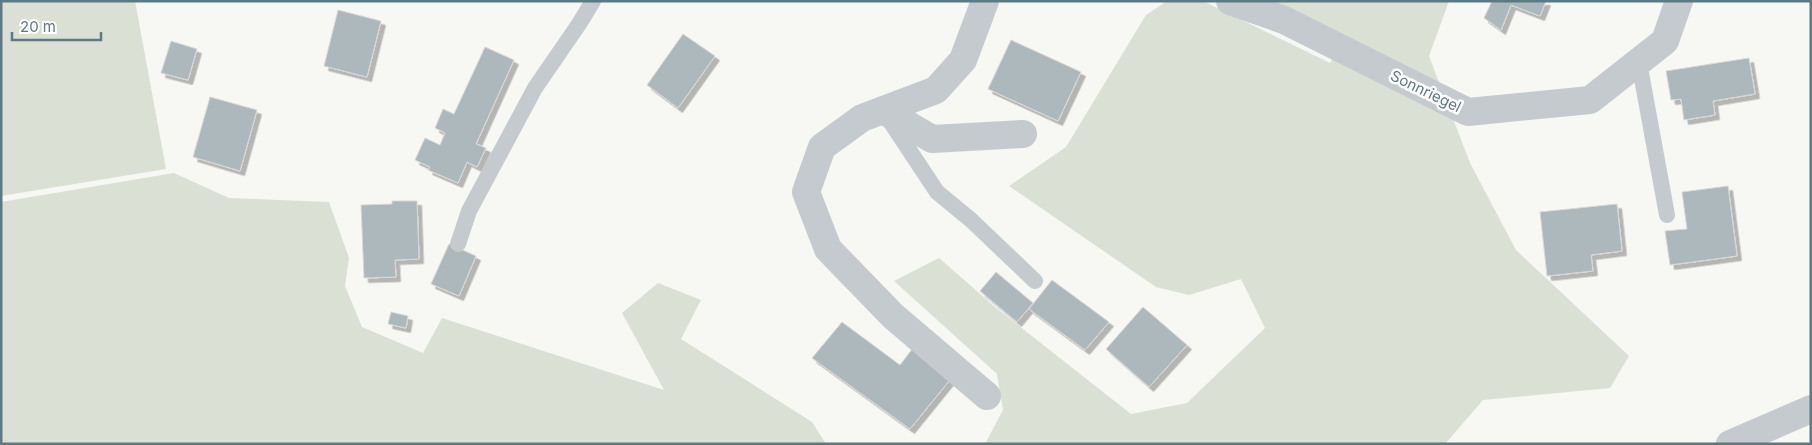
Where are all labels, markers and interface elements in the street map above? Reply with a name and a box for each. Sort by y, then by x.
scale bar [12,10,101,42]
text: 20 m [20,17,56,36]
street label: Sonnriegel [1388,66,1464,116]

